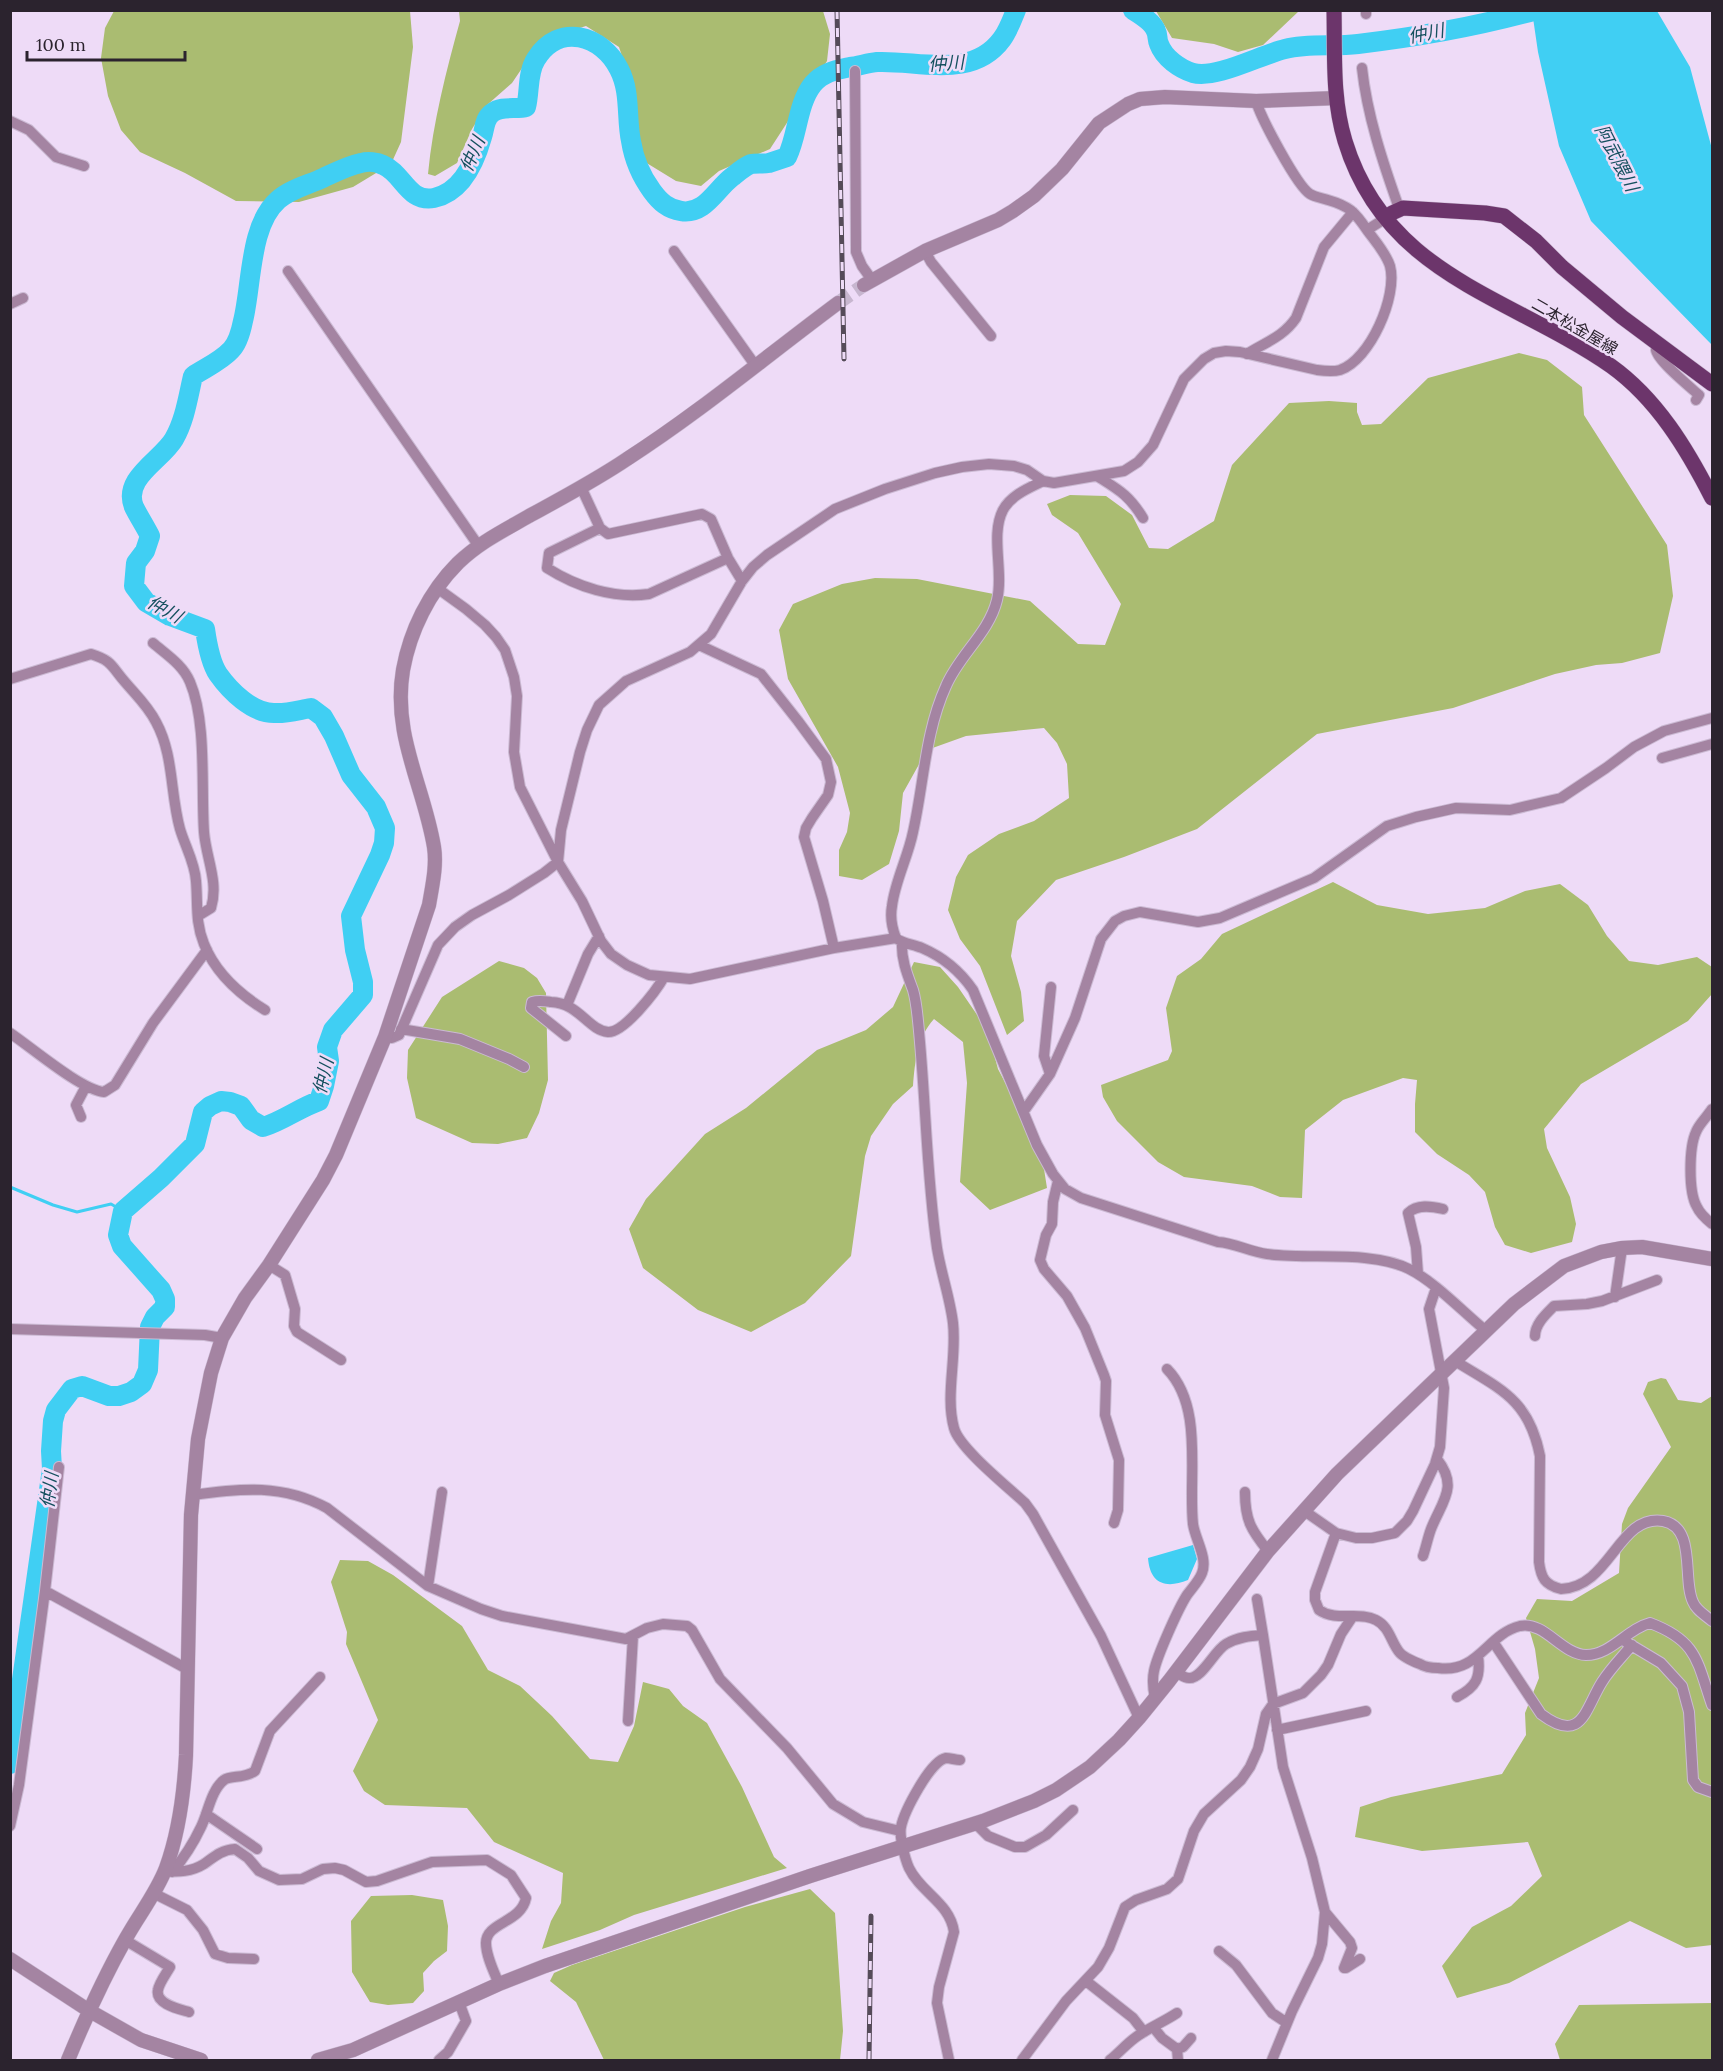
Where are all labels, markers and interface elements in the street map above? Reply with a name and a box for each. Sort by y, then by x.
water label: 仲川 [1406,18,1448,48]
scale bar [27,24,184,62]
text: 100 m [36,33,86,56]
water label: 仲川 [927,50,967,76]
water label: 阿武隈川 [1590,121,1644,197]
water label: 仲川 [454,131,490,175]
street label: 二本松金屋線 [1528,293,1622,359]
water label: 仲川 [144,590,188,629]
water label: 仲川 [308,1054,339,1096]
water label: 仲川 [35,1469,63,1509]

